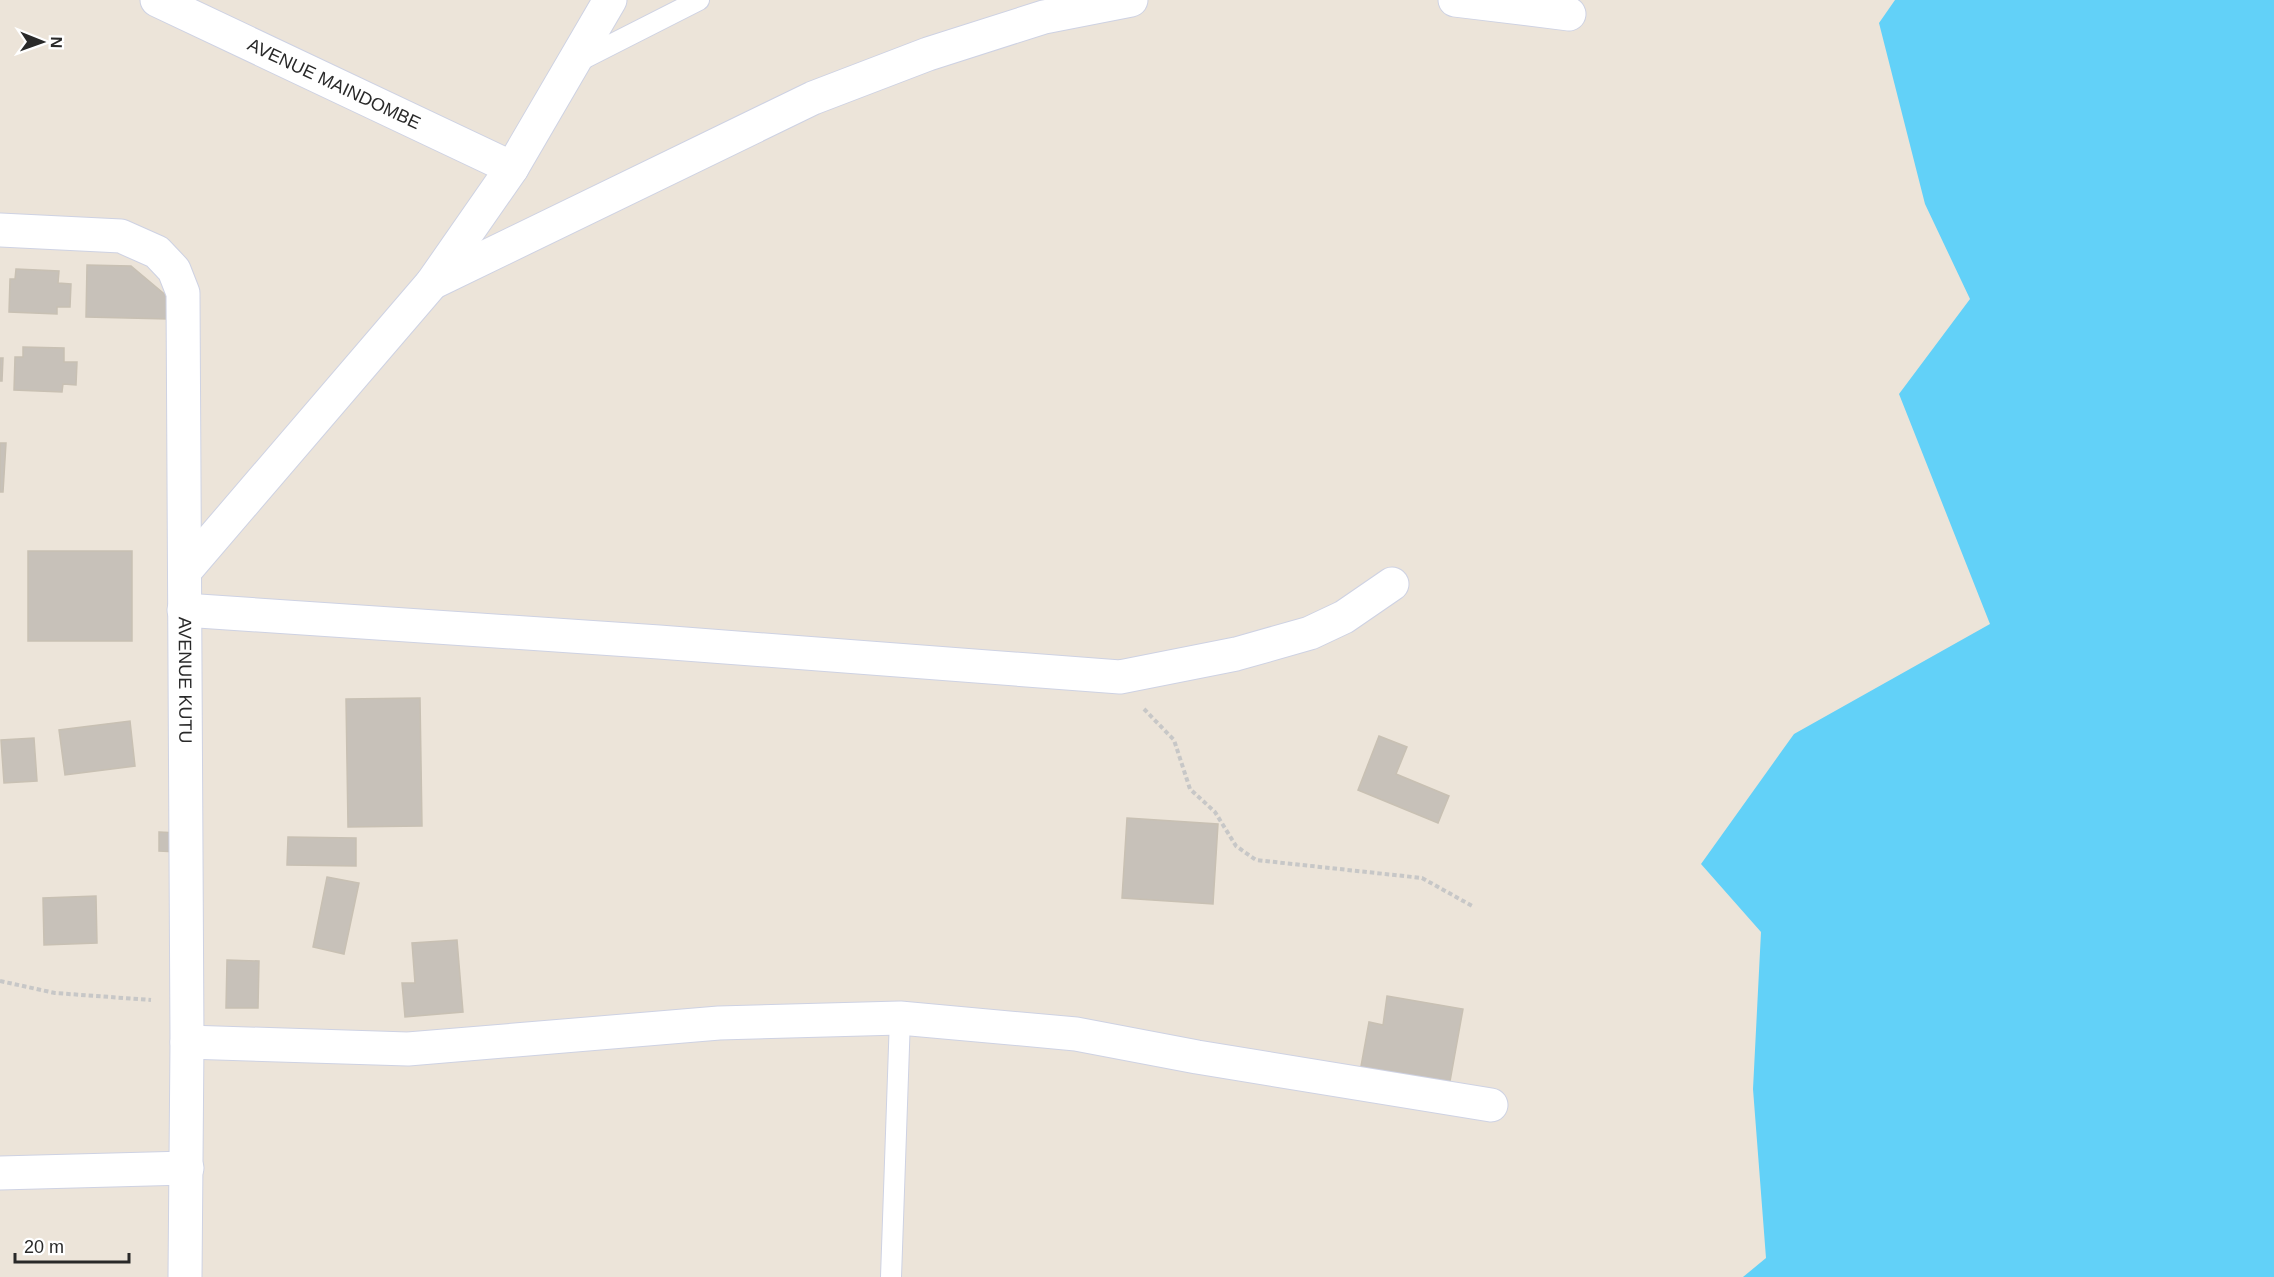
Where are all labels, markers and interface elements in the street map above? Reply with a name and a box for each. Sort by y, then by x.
north arrow [12,12,72,72]
street label: AVENUE MAINDOMBE [245,34,424,133]
text: N [48,36,65,48]
street label: AVENUE KUTU [175,617,195,743]
scale bar [15,1226,129,1264]
text: 20 m [24,1237,64,1257]

